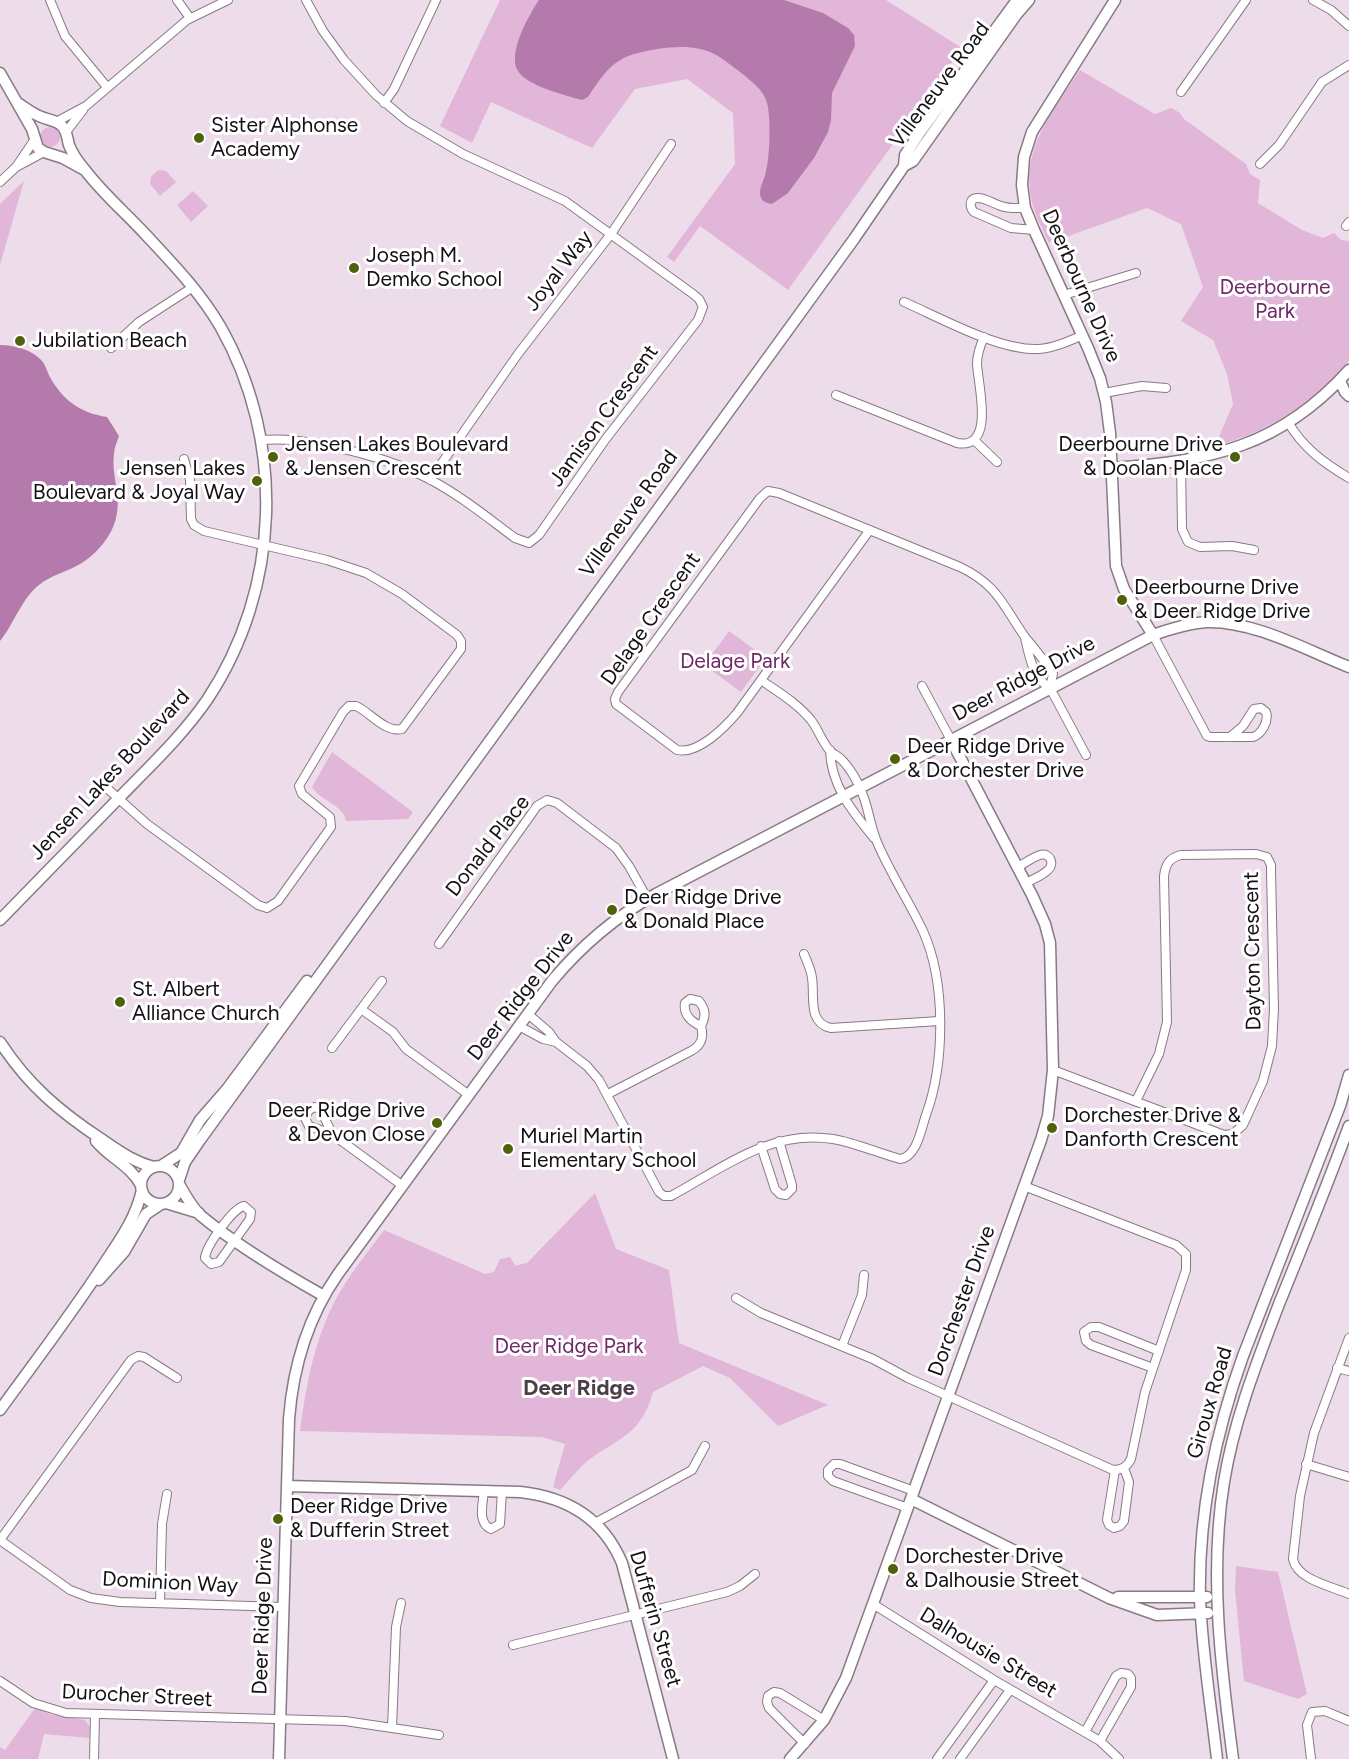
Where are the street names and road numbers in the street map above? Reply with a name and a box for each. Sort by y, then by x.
street label: Villeneuve Road [885,17,995,153]
street label: Deerbourne Drive [1036,206,1126,366]
street label: Joyal Way [520,226,598,316]
street label: Jamison Crescent [544,340,664,492]
street label: Villeneuve Road [575,446,683,582]
street label: Delage Crescent [596,548,706,690]
street label: Deer Ridge Drive [949,631,1099,727]
street label: Jensen Lakes Boulevard [25,685,195,865]
street label: Donald Place [441,790,535,902]
street label: Dayton Crescent [1239,871,1267,1031]
street label: Deer Ridge Drive [463,926,579,1066]
street label: Dorchester Drive [923,1222,1001,1380]
street label: Giroux Road [1182,1344,1238,1462]
street label: Deer Ridge Drive [248,1537,278,1695]
street label: Dufferin Street [623,1548,687,1690]
street label: Dominion Way [101,1567,239,1599]
street label: Dalhousie Street [915,1602,1061,1704]
street label: Durocher Street [61,1679,213,1713]

